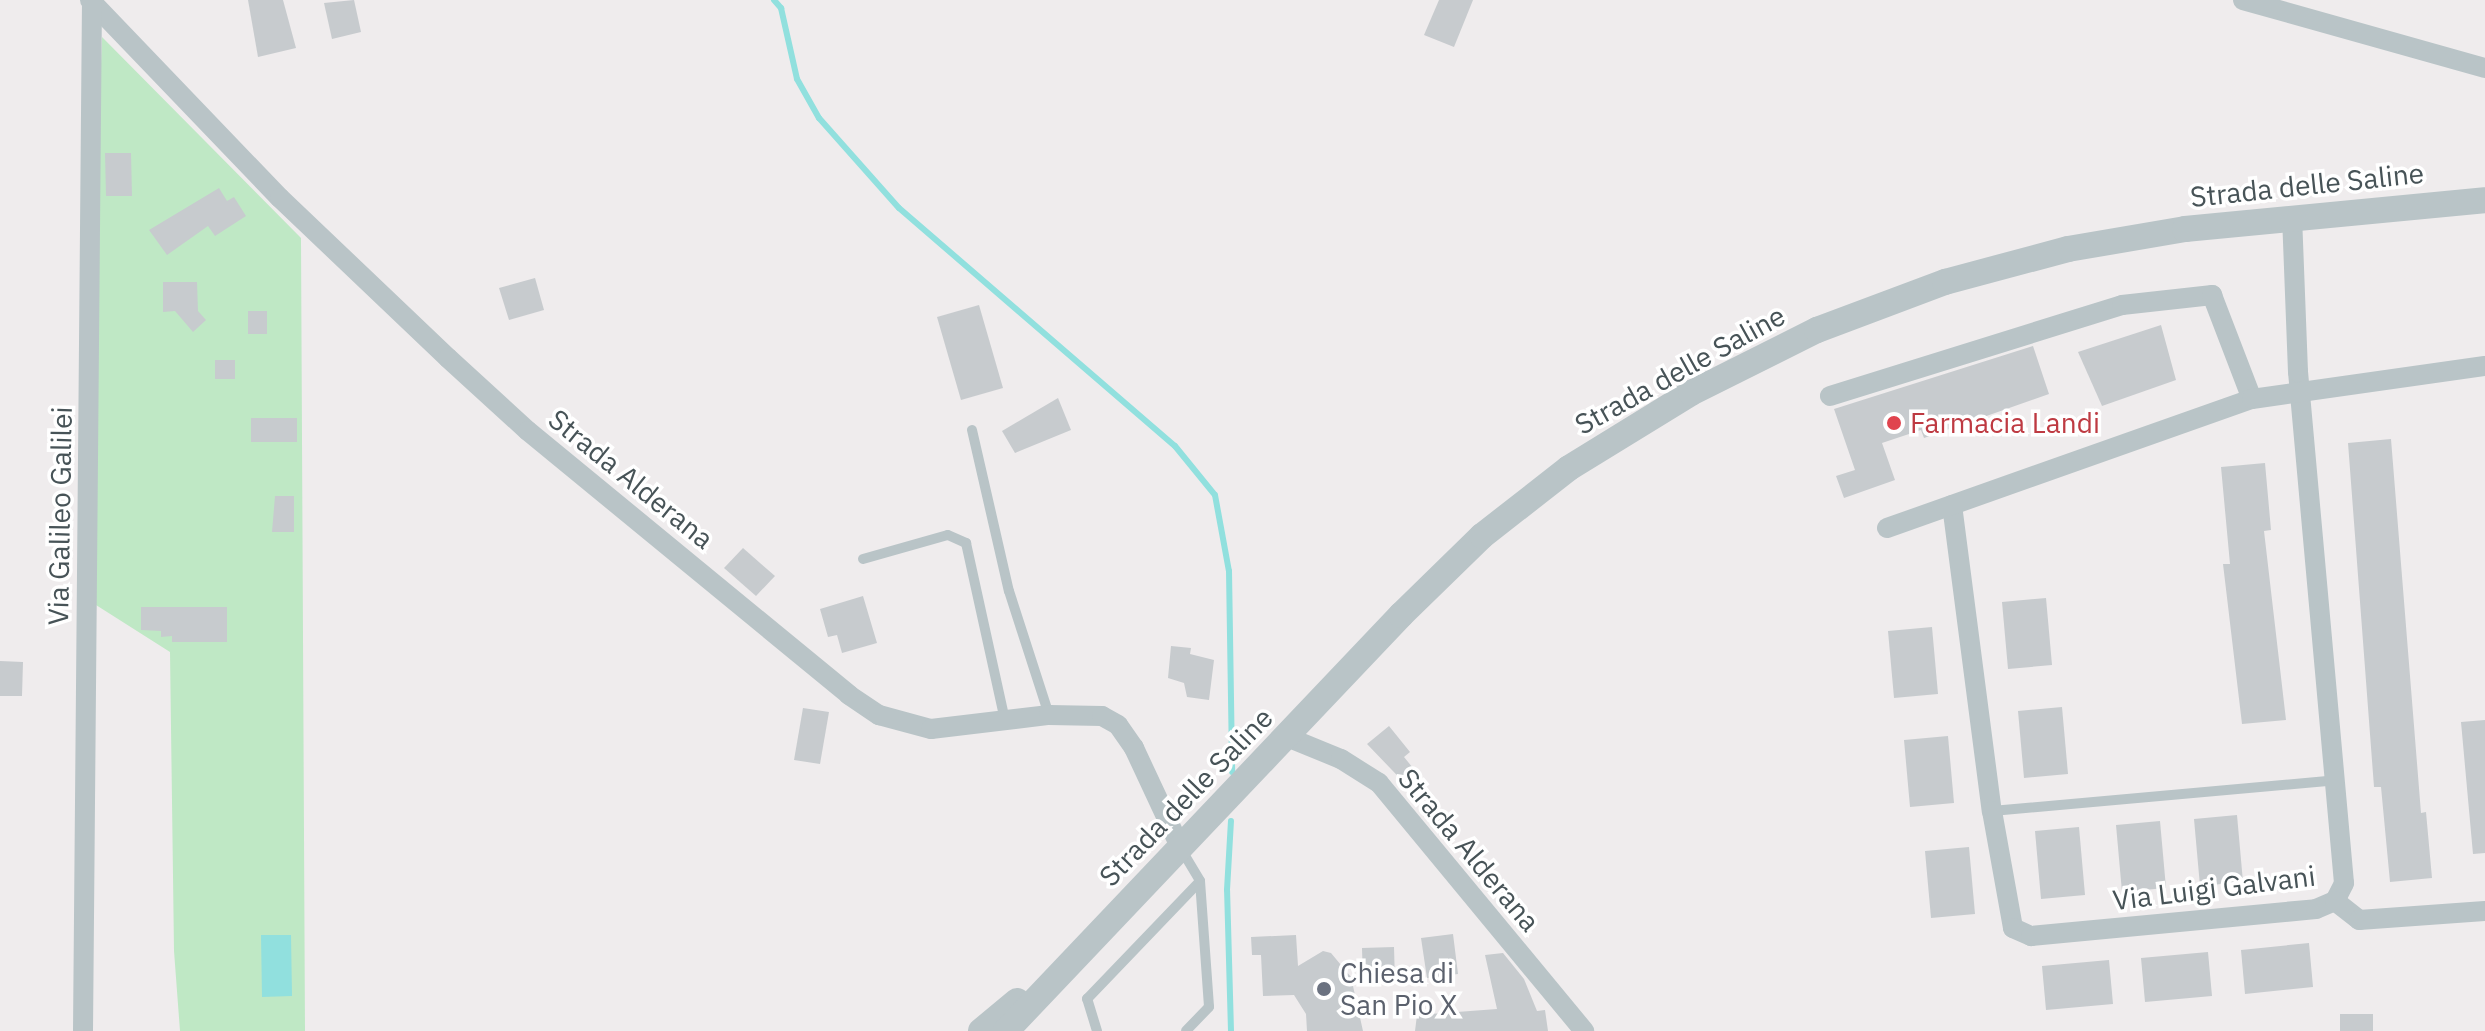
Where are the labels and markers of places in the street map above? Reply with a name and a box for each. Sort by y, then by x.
place label: Farmacia Landi [1910,406,2100,440]
marker: Farmacia Landi [1885,414,1903,432]
place label: Chiesa di San Pio X [1340,956,1457,1022]
marker: Chiesa di San Pio X [1315,980,1333,998]

